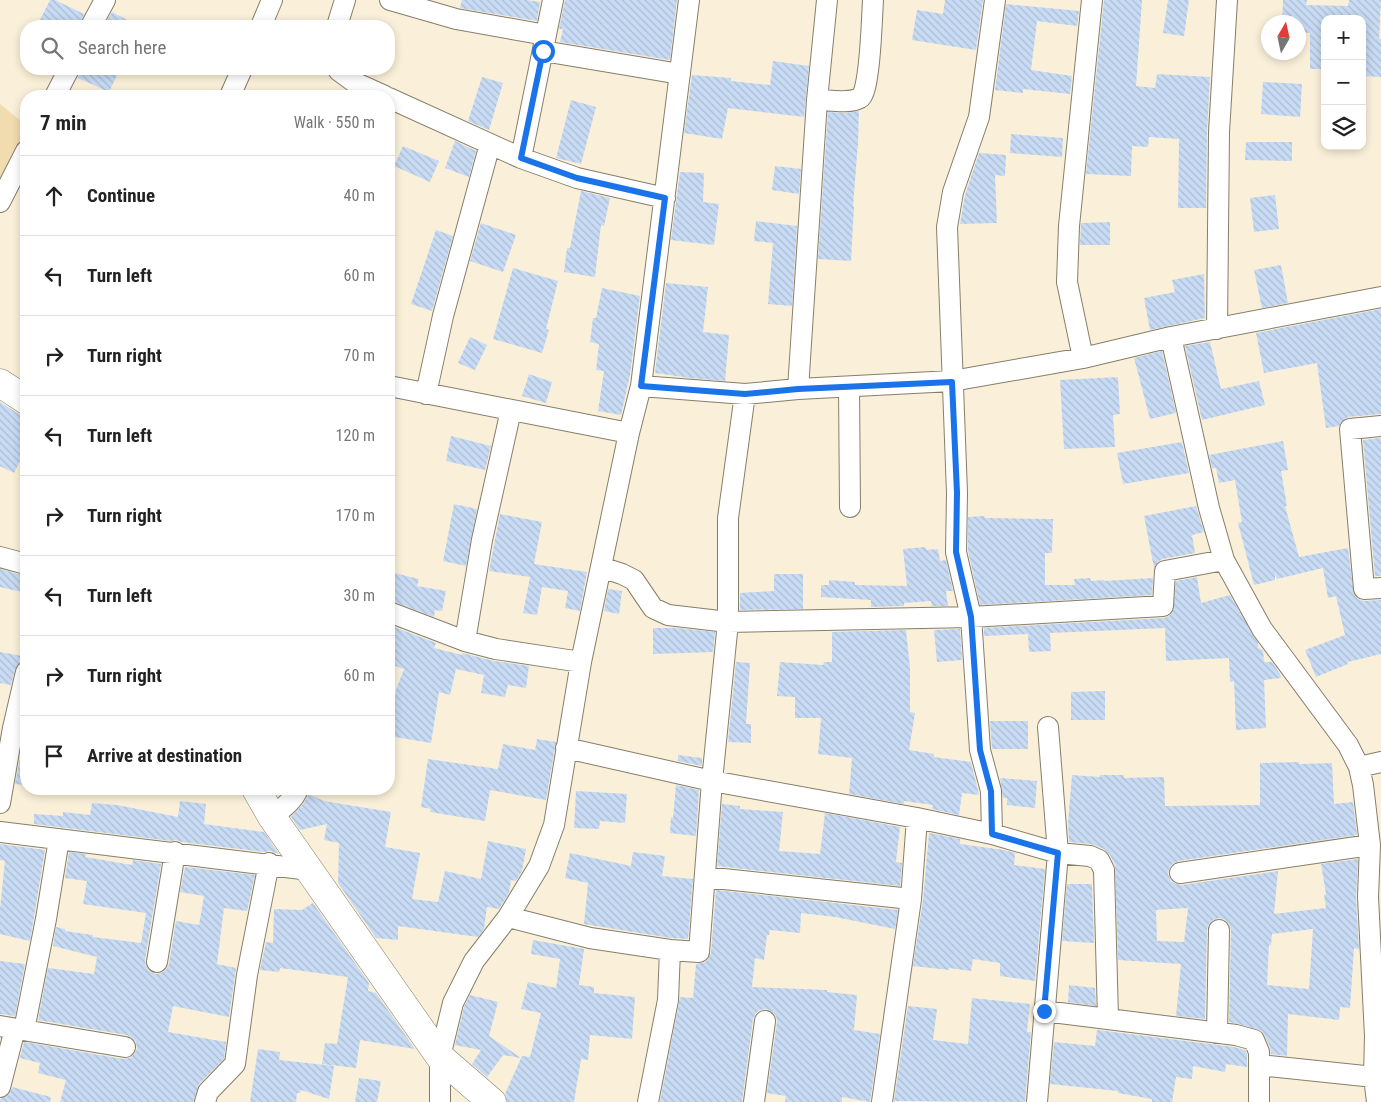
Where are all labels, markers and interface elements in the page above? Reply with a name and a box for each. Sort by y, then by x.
north arrow [1261,15,1306,60]
map controls [1321,15,1366,150]
button: + [1321,15,1366,60]
search box [20,20,395,75]
icon: search [38,34,66,62]
text: Search here [78,36,166,59]
route start [532,40,555,63]
button: − [1321,60,1366,105]
button: layers [1321,105,1366,150]
text: 7 min [40,111,87,135]
text: Walk · 550 m [294,113,375,132]
icon: ahead [40,182,68,210]
text: Continue [87,184,155,207]
text: 40 m [343,186,375,205]
icon: left [40,262,68,290]
text: Turn left [87,264,152,287]
text: 60 m [343,266,375,285]
icon: right [40,342,68,370]
text: Turn right [87,344,162,367]
text: 70 m [343,346,375,365]
icon: left [40,422,68,450]
text: Turn left [87,424,152,447]
text: 120 m [336,426,375,445]
icon: right [40,502,68,530]
text: Turn right [87,504,162,527]
text: 170 m [336,506,375,525]
icon: left [40,582,68,610]
text: Turn left [87,584,152,607]
text: 30 m [343,586,375,605]
icon: right [40,662,68,690]
text: Turn right [87,664,162,687]
text: 60 m [343,666,375,685]
icon: arrive [40,742,68,770]
text: Arrive at destination [87,744,242,767]
route end [1033,1000,1056,1023]

